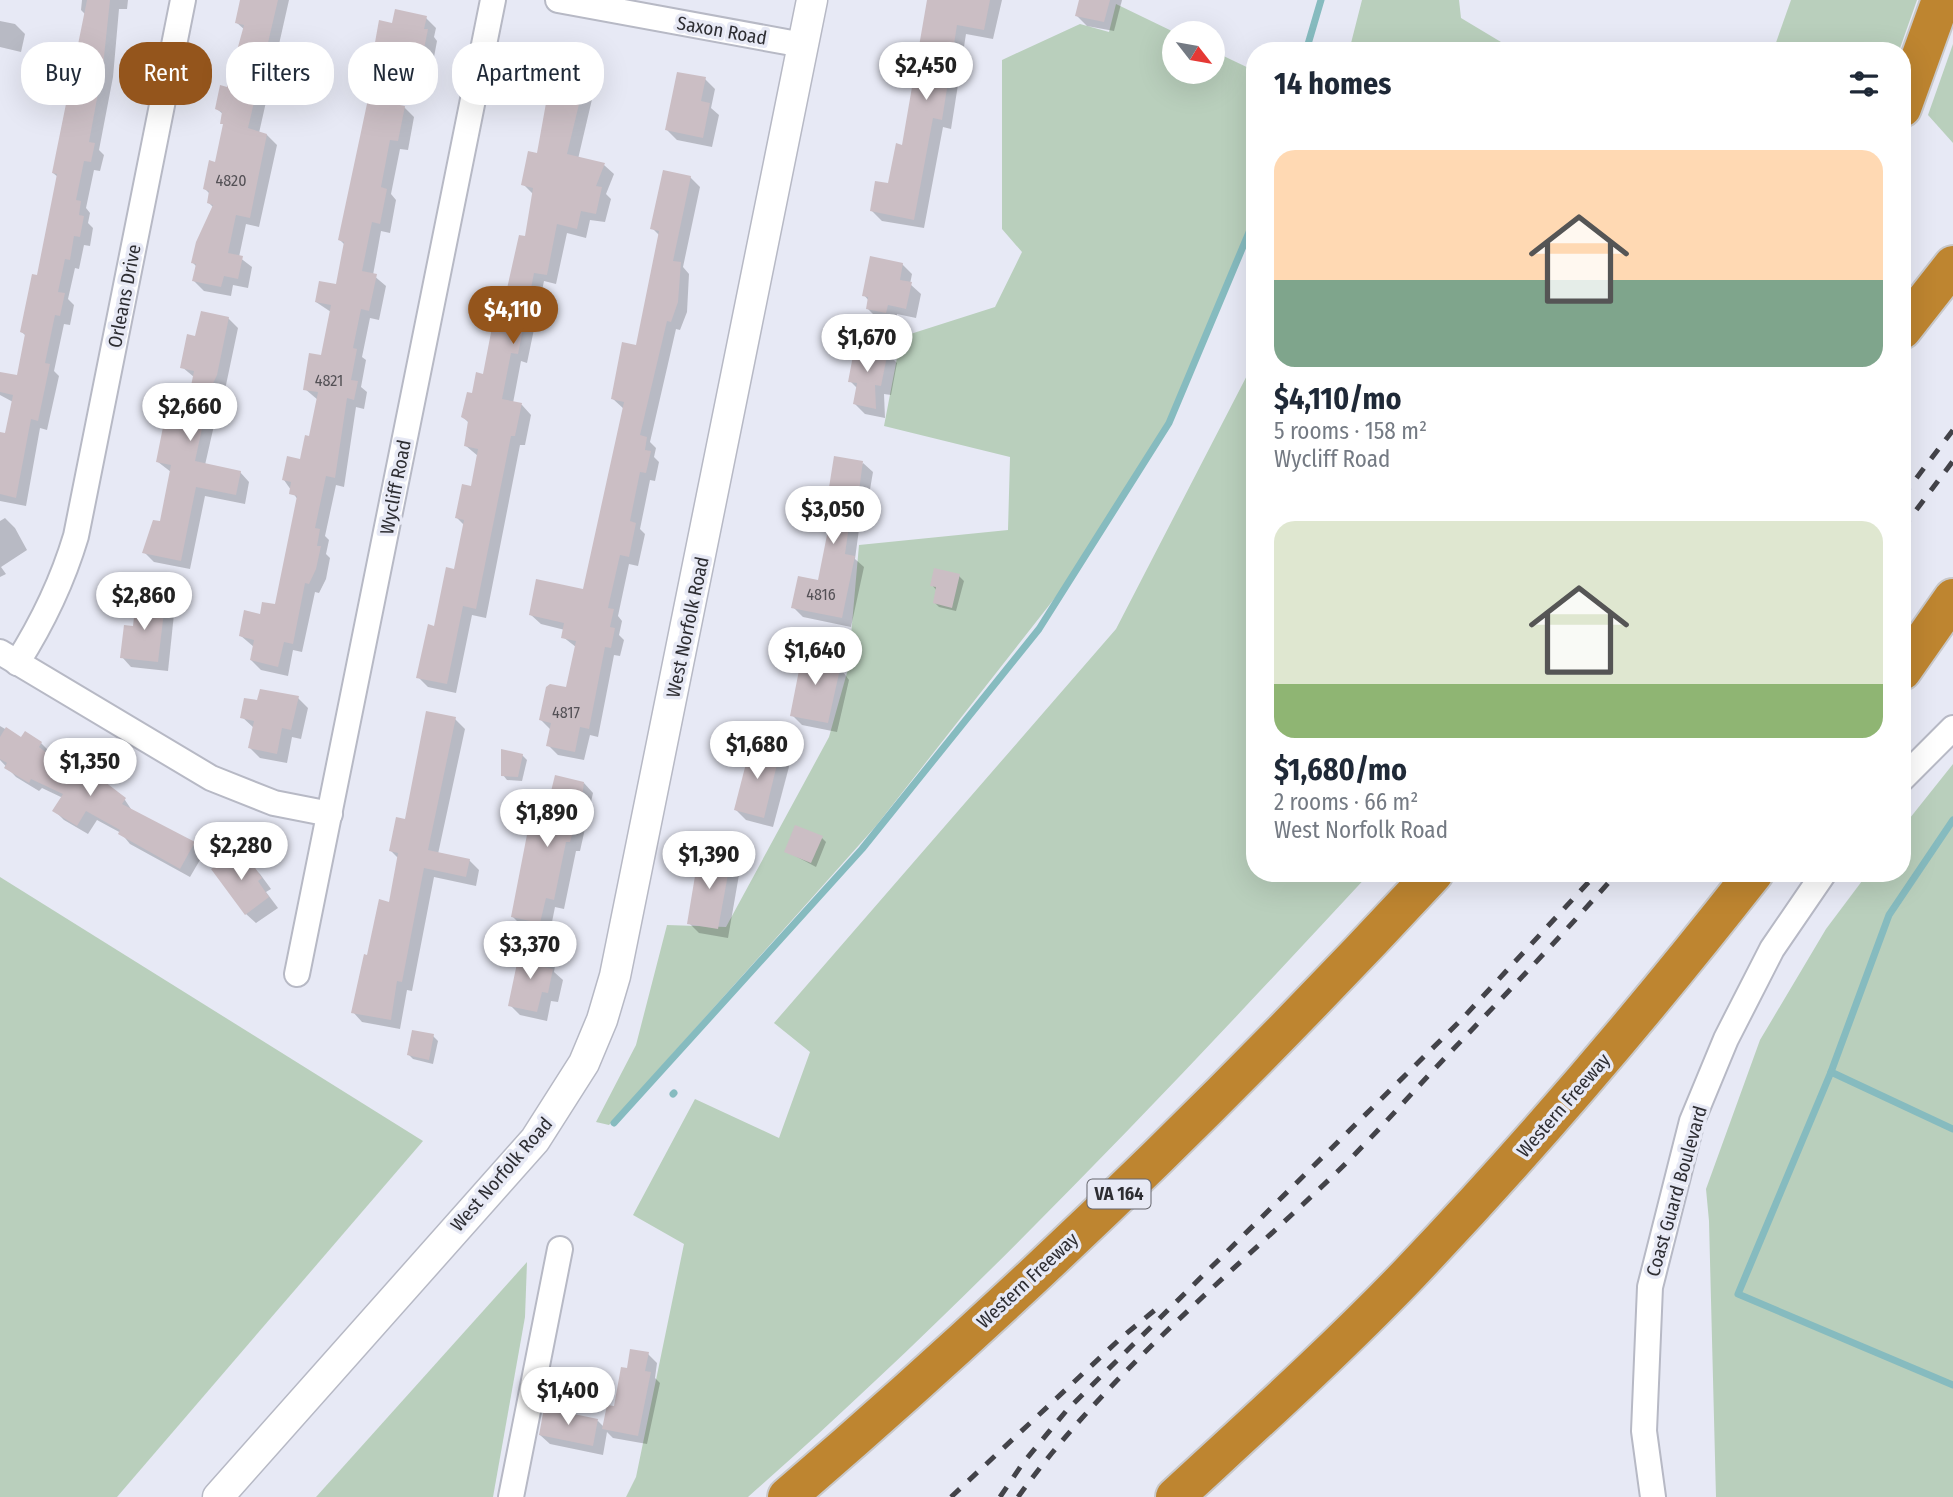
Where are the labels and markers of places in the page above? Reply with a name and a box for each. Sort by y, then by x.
pin: $2,450 [869,42,983,102]
pin: $4,110 [456,286,570,346]
pin: $1,670 [810,314,924,374]
pin: $2,660 [133,384,247,443]
pin: $3,050 [776,486,890,546]
pin: $2,860 [87,572,201,632]
pin: $1,640 [758,628,872,687]
pin: $1,680 [700,722,814,781]
pin: $1,350 [33,738,147,798]
pin: $1,890 [490,790,604,849]
pin: $2,280 [184,822,298,882]
pin: $1,390 [652,832,766,891]
pin: $3,370 [473,922,587,981]
pin: $1,400 [511,1368,625,1427]

